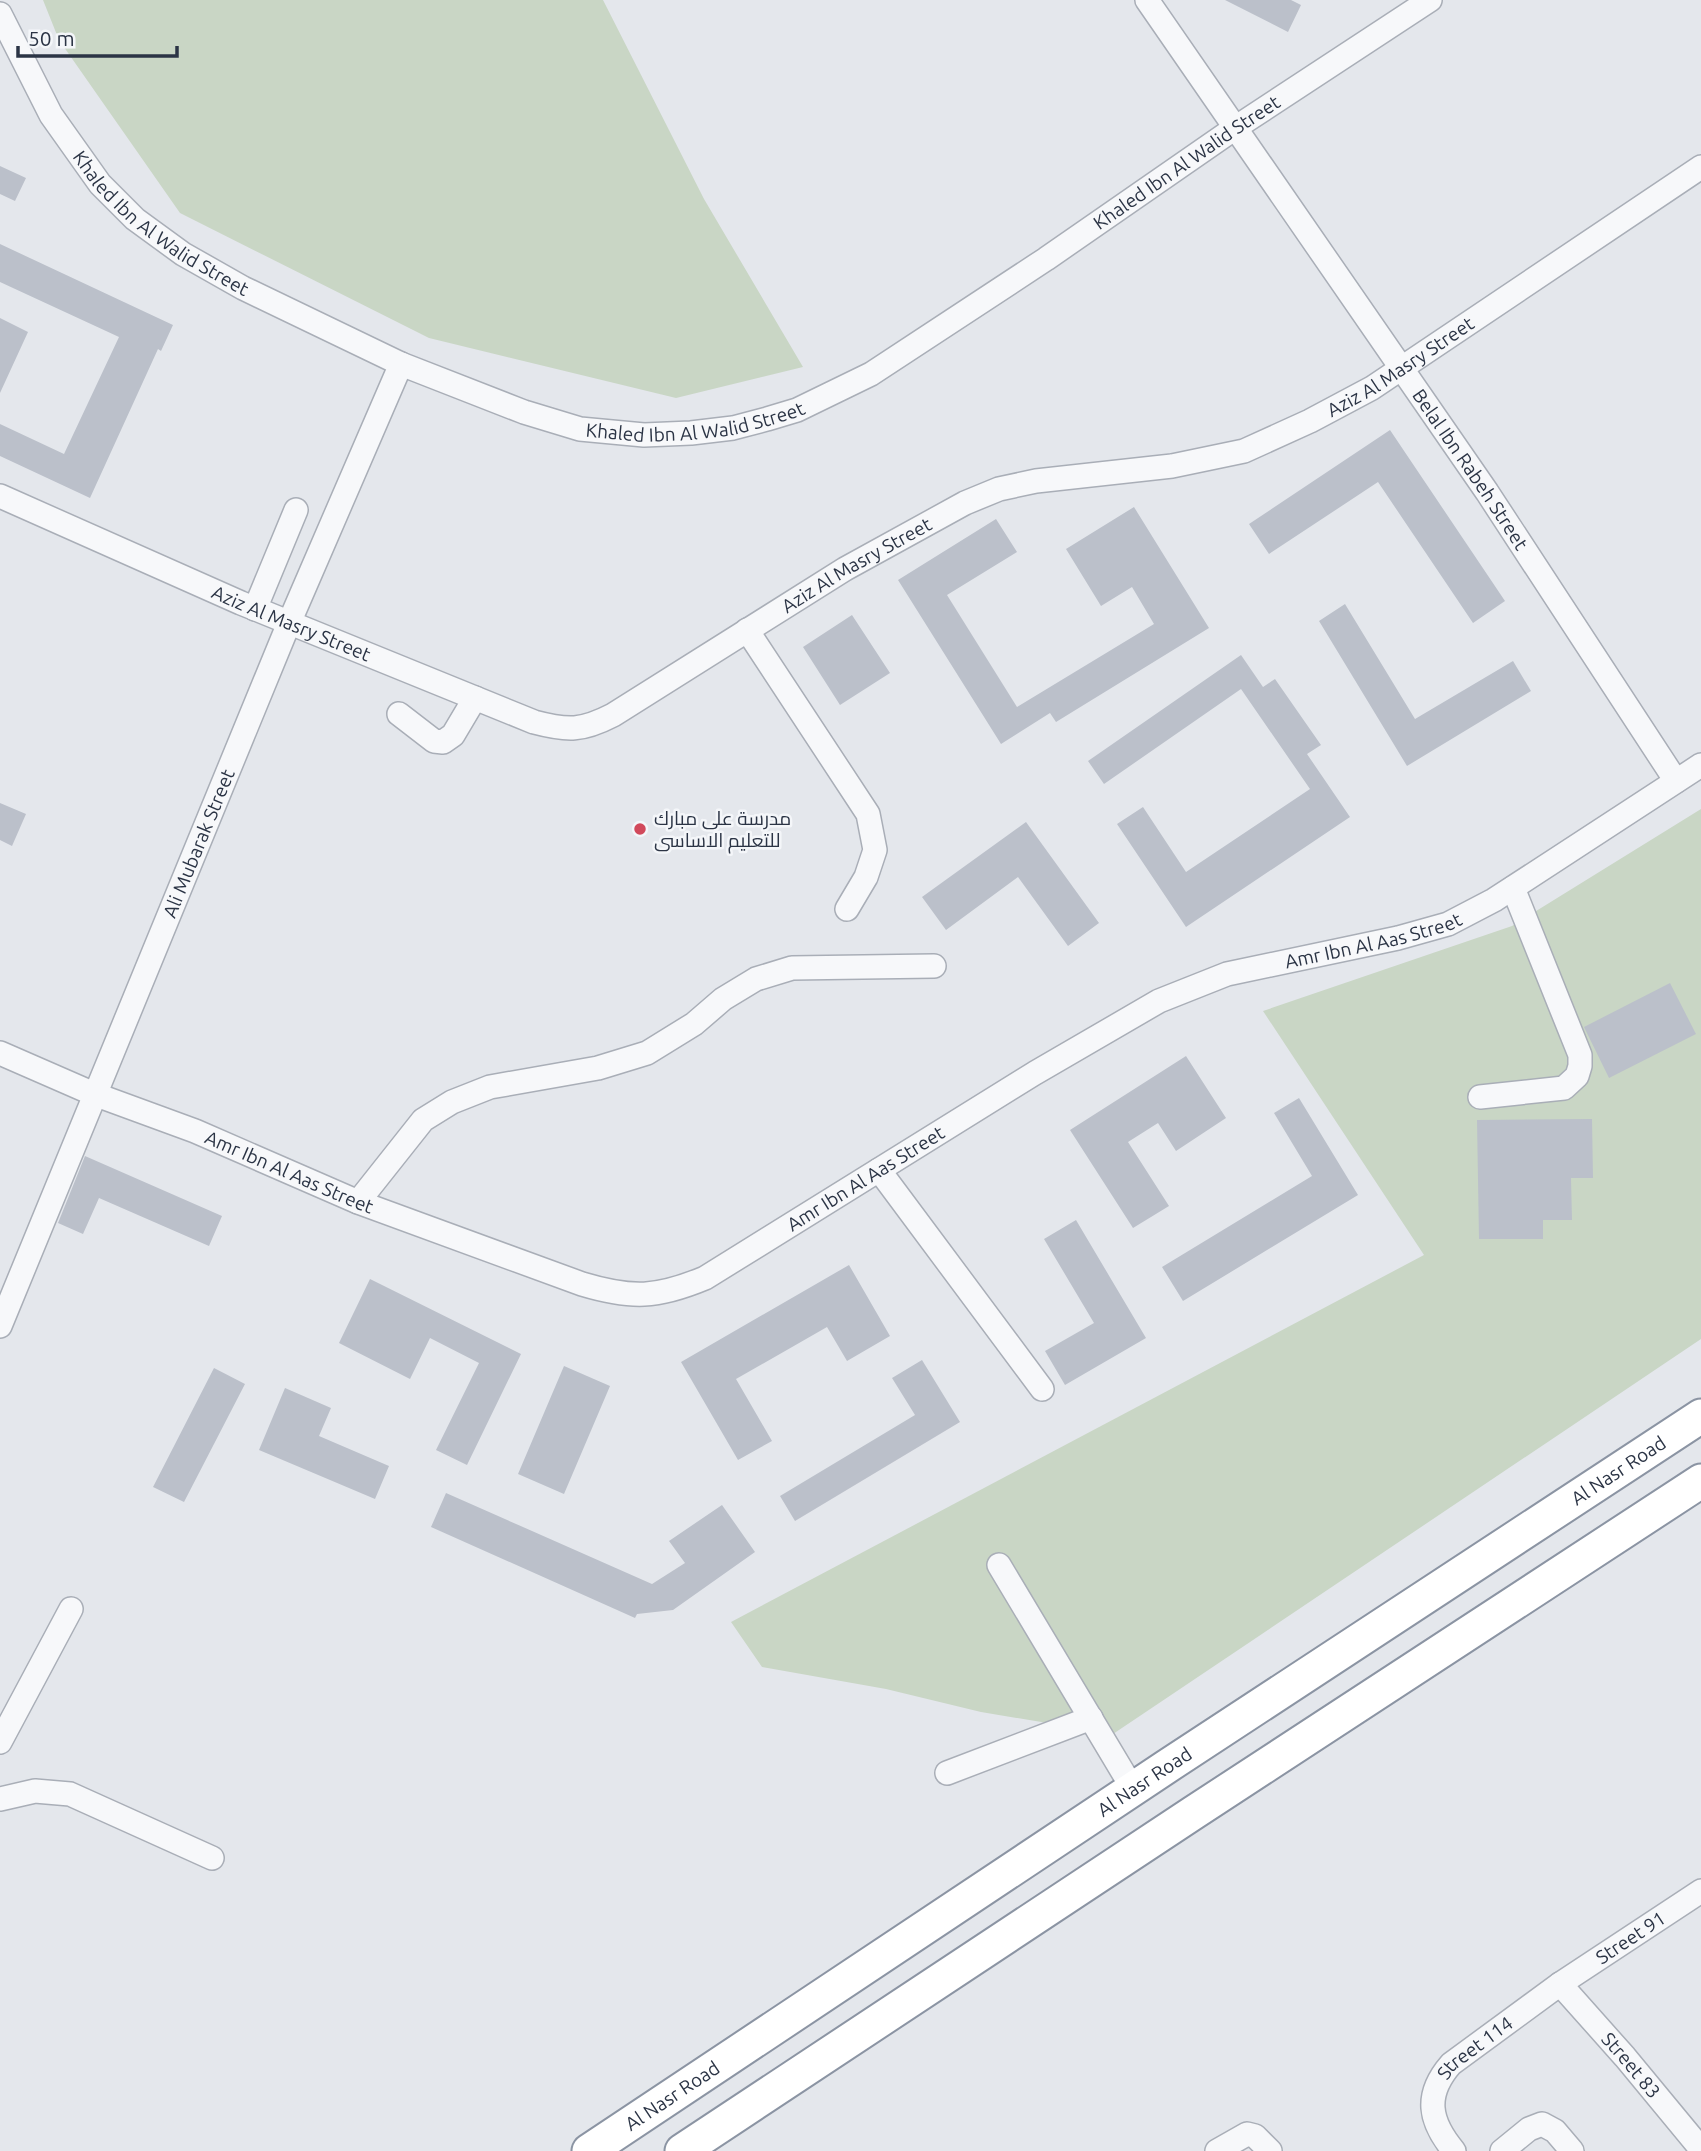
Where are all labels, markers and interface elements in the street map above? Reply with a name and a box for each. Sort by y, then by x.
scale bar [18,14,177,58]
text: 50 m [28,26,75,50]
street label: Khaled Ibn Al Walid Street [1089,90,1284,234]
street label: Khaled Ibn Al Walid Street [69,146,253,300]
street label: Aziz Al Masry Street [1323,312,1478,421]
street label: Belal Ibn Rabeh Street [1408,385,1533,554]
street label: Khaled Ibn Al Walid Street [585,397,809,446]
street label: Aziz Al Masry Street [777,512,936,617]
street label: Aziz Al Masry Street [209,581,375,666]
street label: Ali Mubarak Street [158,765,239,921]
place label: مدرسة على مبارك للتعليم الاساسى [654,807,791,854]
marker: مدرسة على مبارك للتعليم الاساسى [632,821,648,837]
street label: Amr Ibn Al Aas Street [1283,908,1466,973]
street label: Amr Ibn Al Aas Street [783,1121,949,1235]
street label: Amr Ibn Al Aas Street [202,1126,377,1218]
street label: Al Nasr Road [1567,1431,1670,1509]
street label: Al Nasr Road [1093,1742,1196,1821]
street label: Street 91 [1592,1907,1669,1968]
street label: Street 114 [1432,2012,1517,2083]
street label: Street 83 [1597,2028,1665,2102]
street label: Al Nasr Road [621,2056,724,2135]

